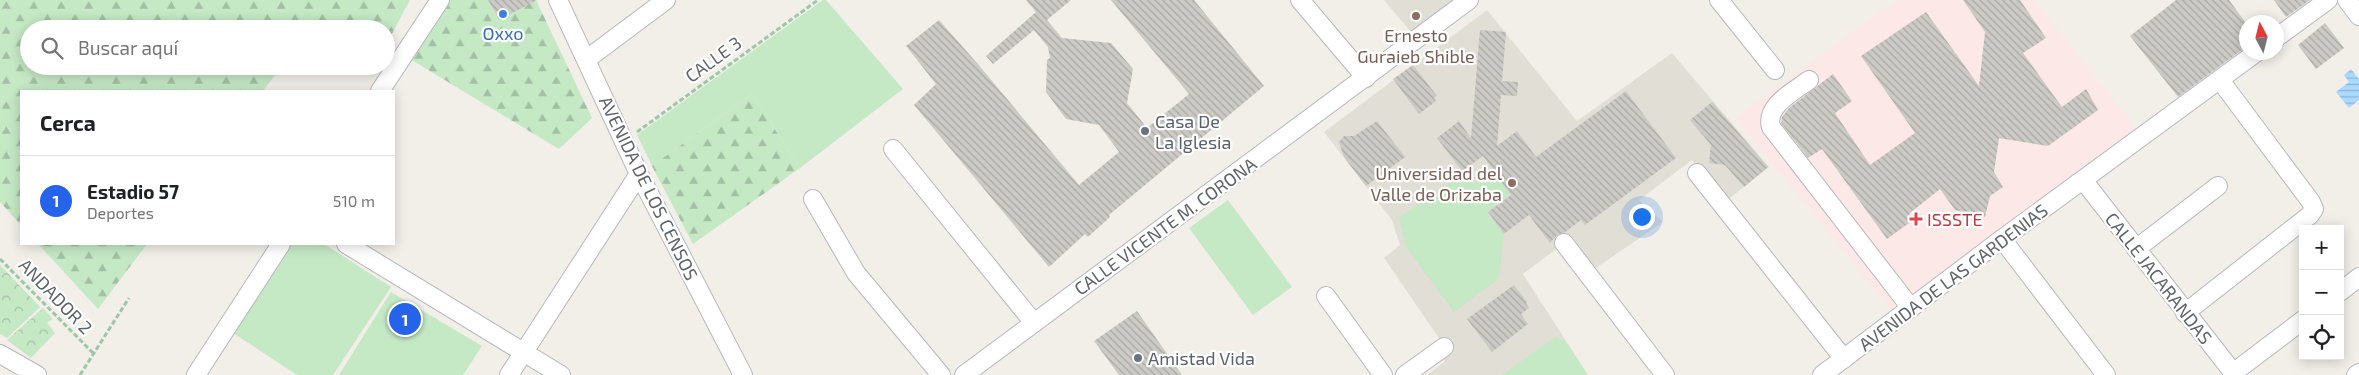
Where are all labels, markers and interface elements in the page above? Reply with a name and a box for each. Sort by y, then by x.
marker: Oxxo [497,8,509,20]
marker: Ernesto Guraieb Shible [1410,10,1422,22]
north arrow [2239,15,2284,60]
search box [20,20,395,75]
place label: Oxxo [482,22,524,44]
place label: Ernesto Guraieb Shible [1357,24,1475,67]
street label: CALLE 3 [681,31,745,87]
icon: search [38,34,66,62]
text: Buscar aquí [78,36,178,59]
street label: AVENIDA DE LOS CENSOS [595,92,703,284]
text: Cerca [40,110,96,135]
place label: Casa De La Iglesia [1155,110,1231,153]
marker: Casa De La Iglesia [1139,125,1151,137]
street label: CALLE VICENTE M. CORONA [1070,152,1261,300]
place label: Universidad del Valle de Orizaba [1370,162,1503,205]
marker: Universidad del Valle de Orizaba [1506,177,1518,189]
text: Estadio 57 [87,180,179,203]
text: 1 [53,191,59,210]
text: 510 m [333,191,375,210]
street label: AVENIDA DE LAS GARDENIAS [1854,199,2052,355]
text: Deportes [87,203,154,222]
your location [1629,204,1655,230]
place label: ISSSTE [1927,208,1983,230]
street label: CALLE JACARANDAS [2101,208,2217,348]
marker: ISSSTE [1909,212,1923,226]
map controls [2299,225,2344,360]
button: + [2299,225,2344,270]
street label: ANDADOR 2 [15,254,97,338]
button: − [2299,270,2344,315]
pin: 1 [389,300,421,338]
button: locate [2299,315,2344,360]
place label: Amistad Vida [1148,347,1255,369]
marker: Amistad Vida [1132,352,1144,364]

